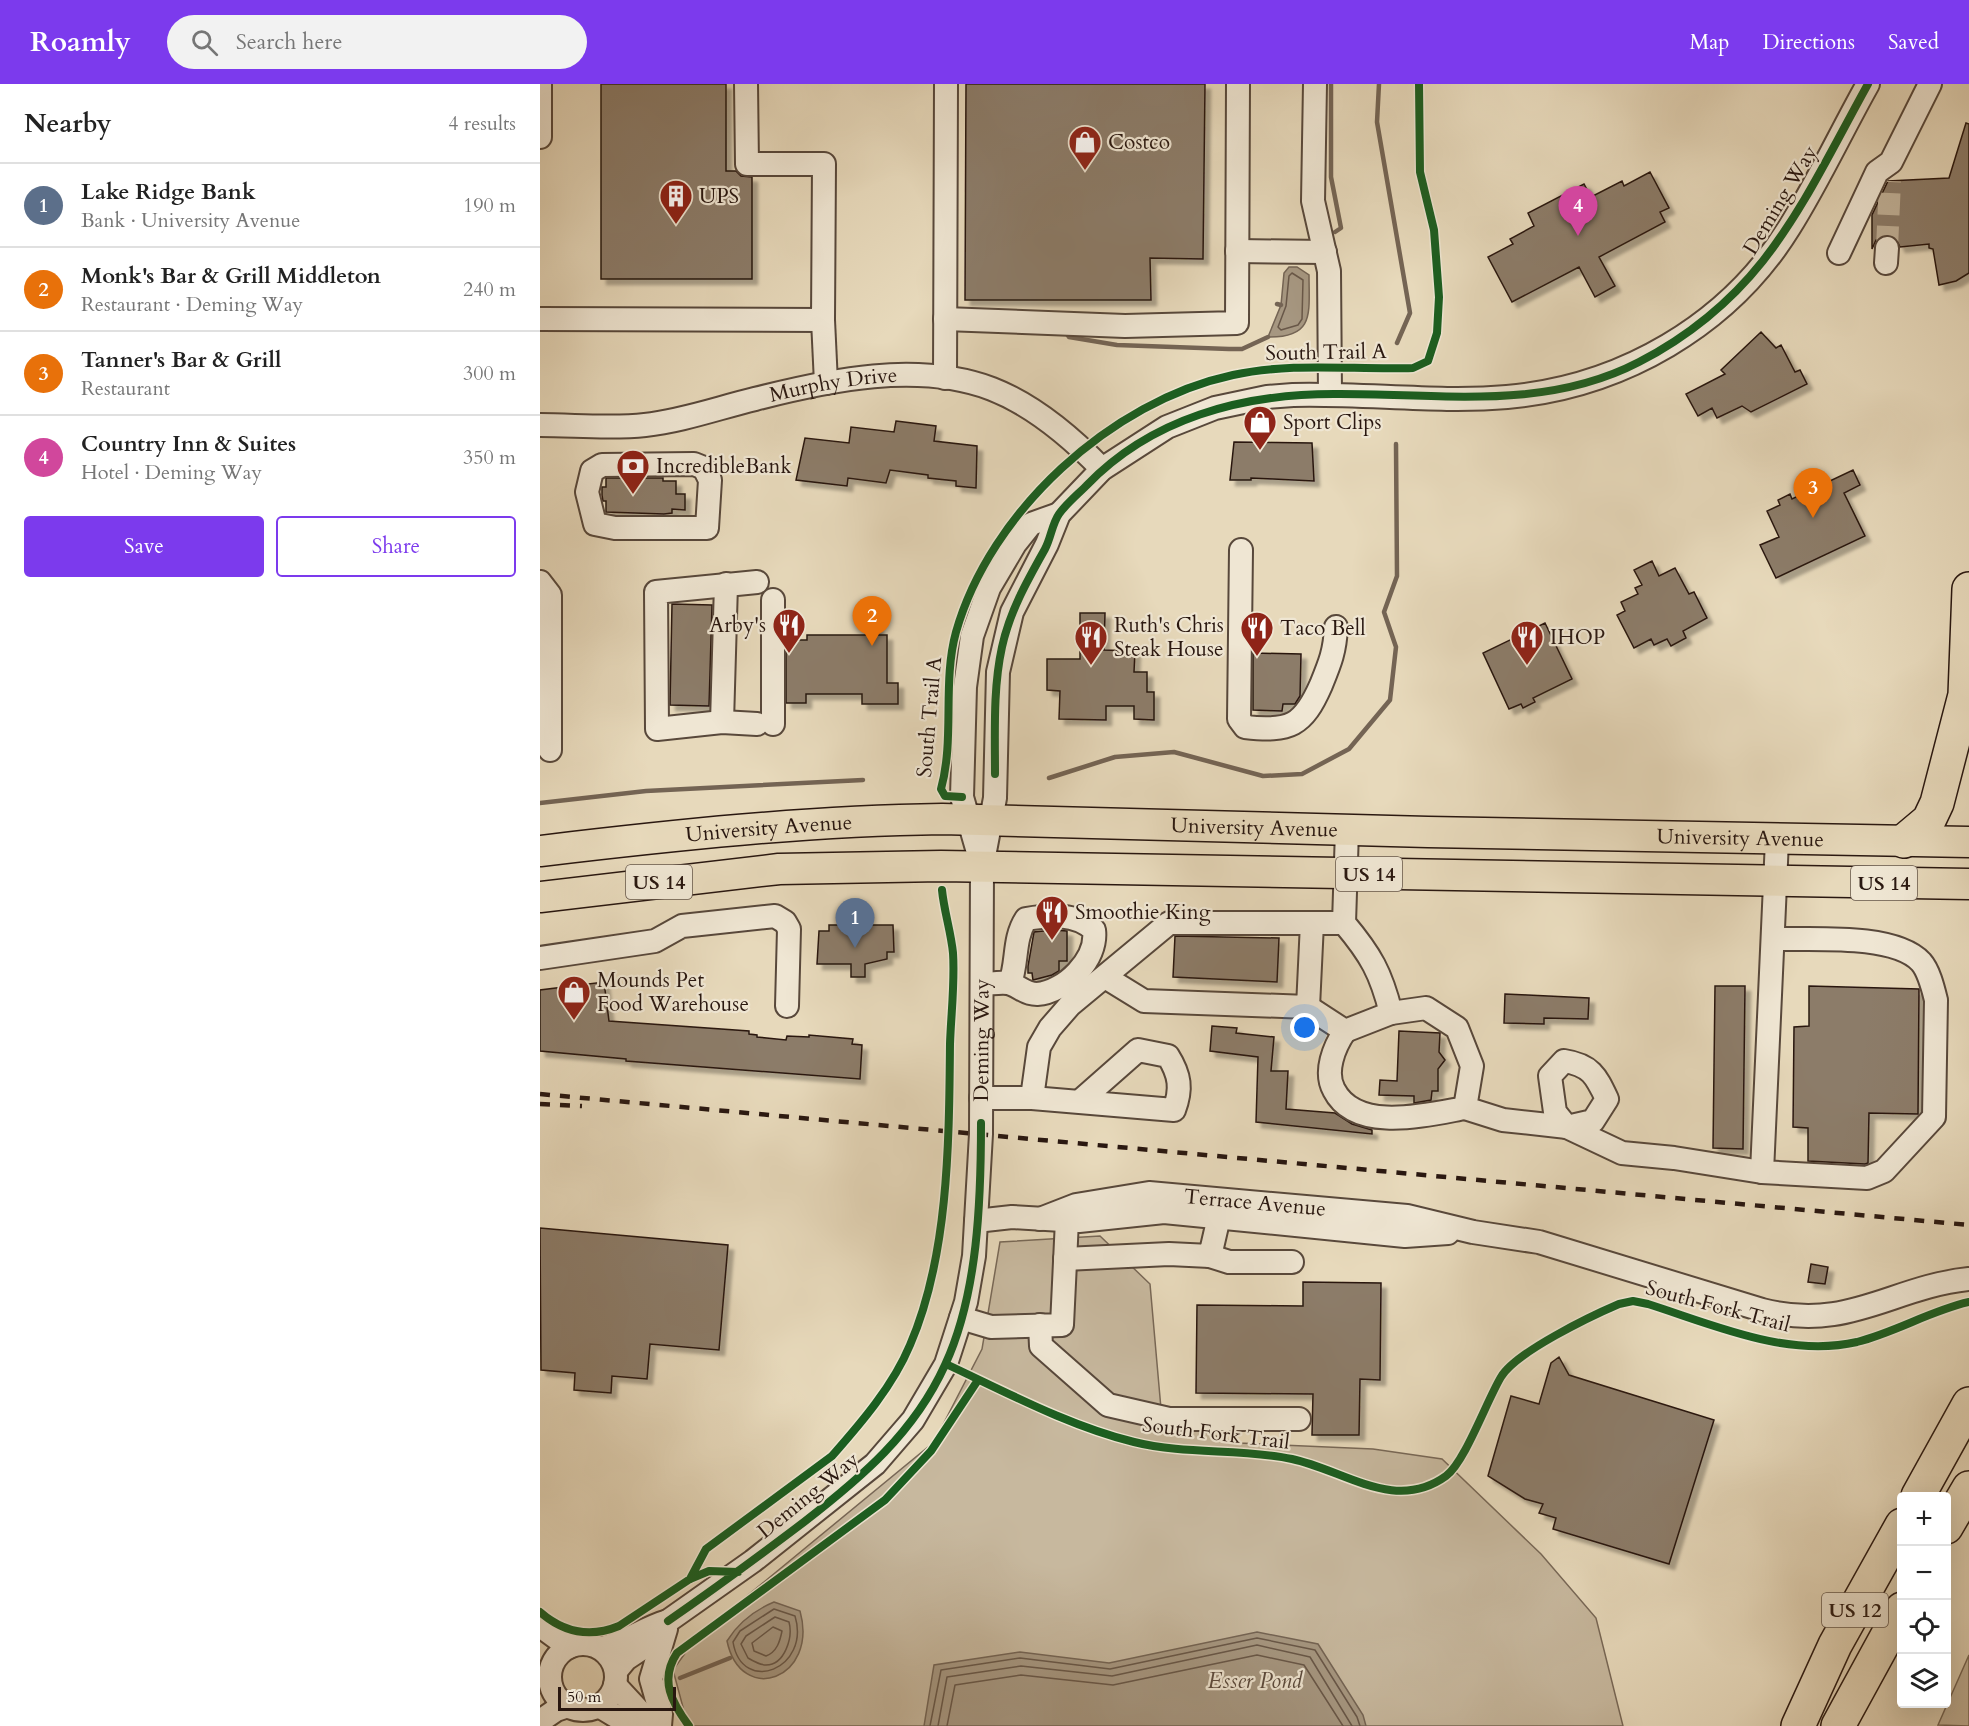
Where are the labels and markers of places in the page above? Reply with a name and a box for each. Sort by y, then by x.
shop icon: Costco [1067,124,1103,171]
place label: Costco [1108,128,1170,157]
building icon: UPS [658,178,694,225]
place label: UPS [699,182,739,211]
pin: 4 [1558,186,1598,236]
shop icon: Sport Clips [1242,404,1278,451]
place label: Sport Clips [1283,408,1382,437]
bank icon: IncredibleBank [615,448,651,495]
place label: IncredibleBank [656,452,792,481]
pin: 3 [1794,468,1832,518]
pin: 2 [852,596,892,646]
restaurant icon: Arby's [771,607,807,654]
restaurant icon: Taco Bell [1239,610,1275,657]
place label: Arby's [709,611,766,640]
place label: Ruth's Chris Steak House [1114,611,1224,664]
place label: Taco Bell [1280,614,1366,643]
restaurant icon: Ruth's Chris Steak House [1073,619,1109,666]
restaurant icon: IHOP [1509,619,1545,666]
place label: IHOP [1550,623,1605,652]
restaurant icon: Smoothie King [1034,894,1070,941]
pin: 1 [836,898,874,948]
place label: Smoothie King [1075,898,1211,927]
place label: Mounds Pet Food Warehouse [597,966,749,1019]
shop icon: Mounds Pet Food Warehouse [556,974,592,1021]

